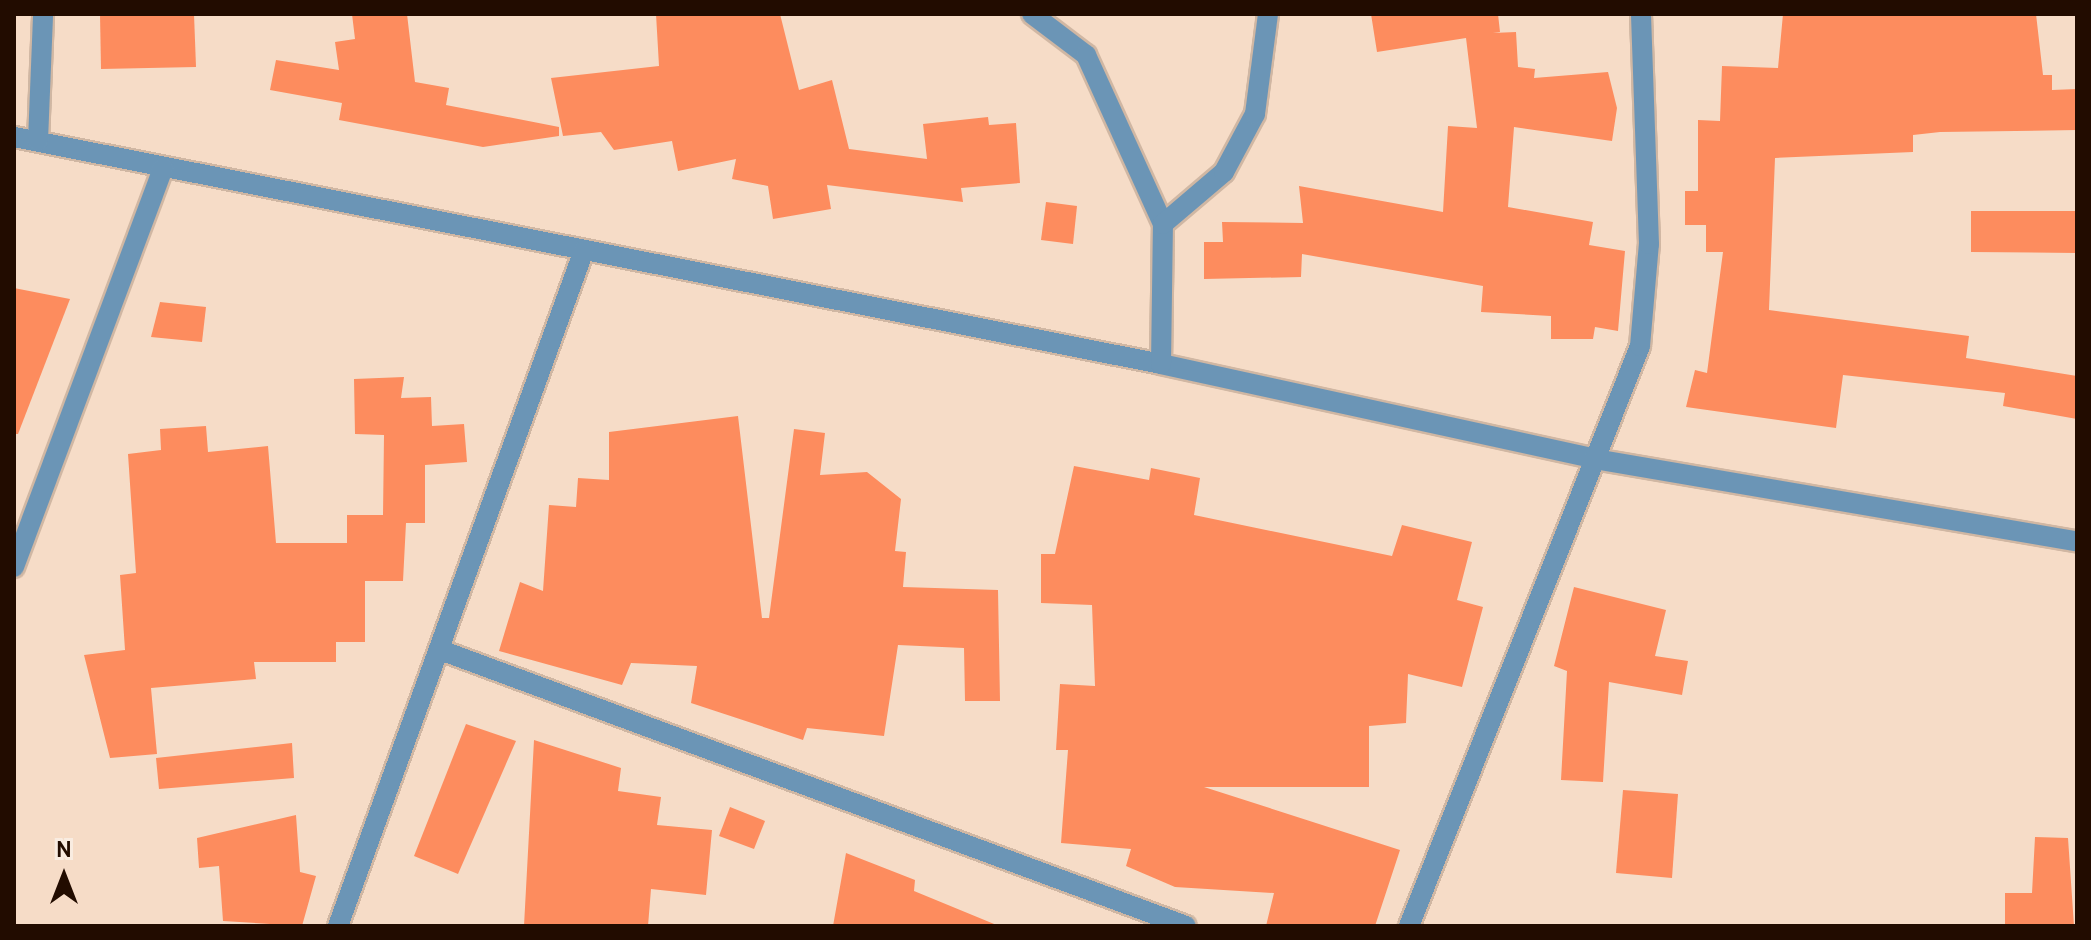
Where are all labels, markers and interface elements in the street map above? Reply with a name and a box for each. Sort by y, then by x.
north arrow [24,836,104,916]
text: N [56,838,72,865]

